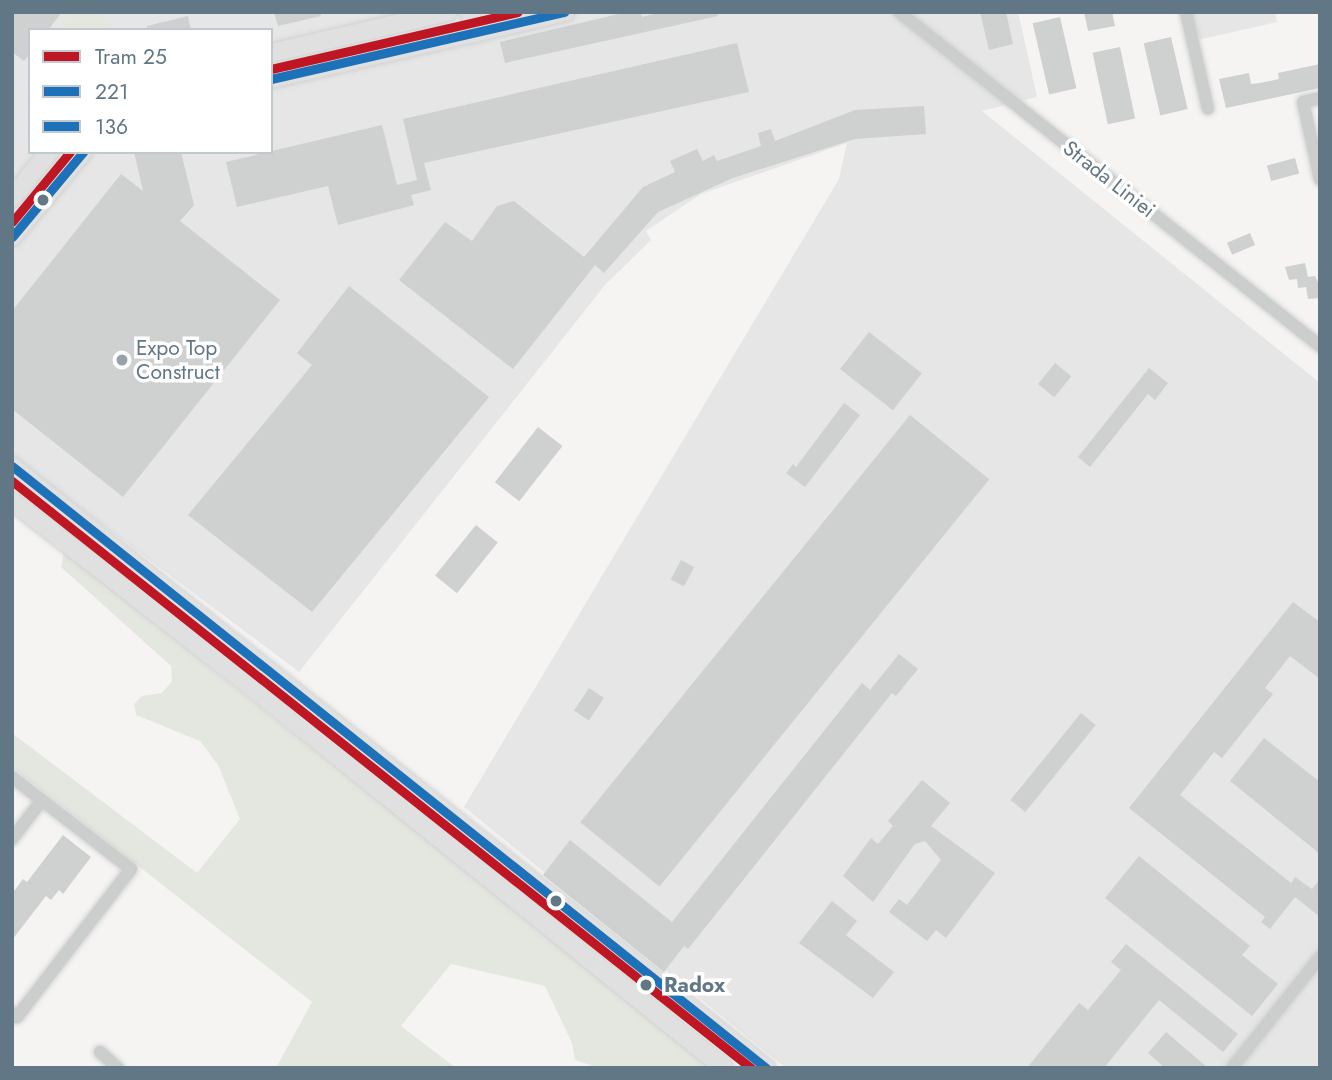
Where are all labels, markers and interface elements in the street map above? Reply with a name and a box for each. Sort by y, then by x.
legend [28,28,273,154]
text: Tram 25 [95,42,167,72]
text: 221 [95,77,128,107]
text: 136 [95,112,128,142]
street label: Strada Liniei [1058,135,1160,223]
unlabelled marker [36,193,50,207]
place label: Expo Top Construct [136,335,220,385]
marker: Expo Top Construct [114,352,130,368]
unlabelled marker [549,894,563,908]
place label: Radox [664,972,725,998]
marker: Radox [635,974,657,996]

